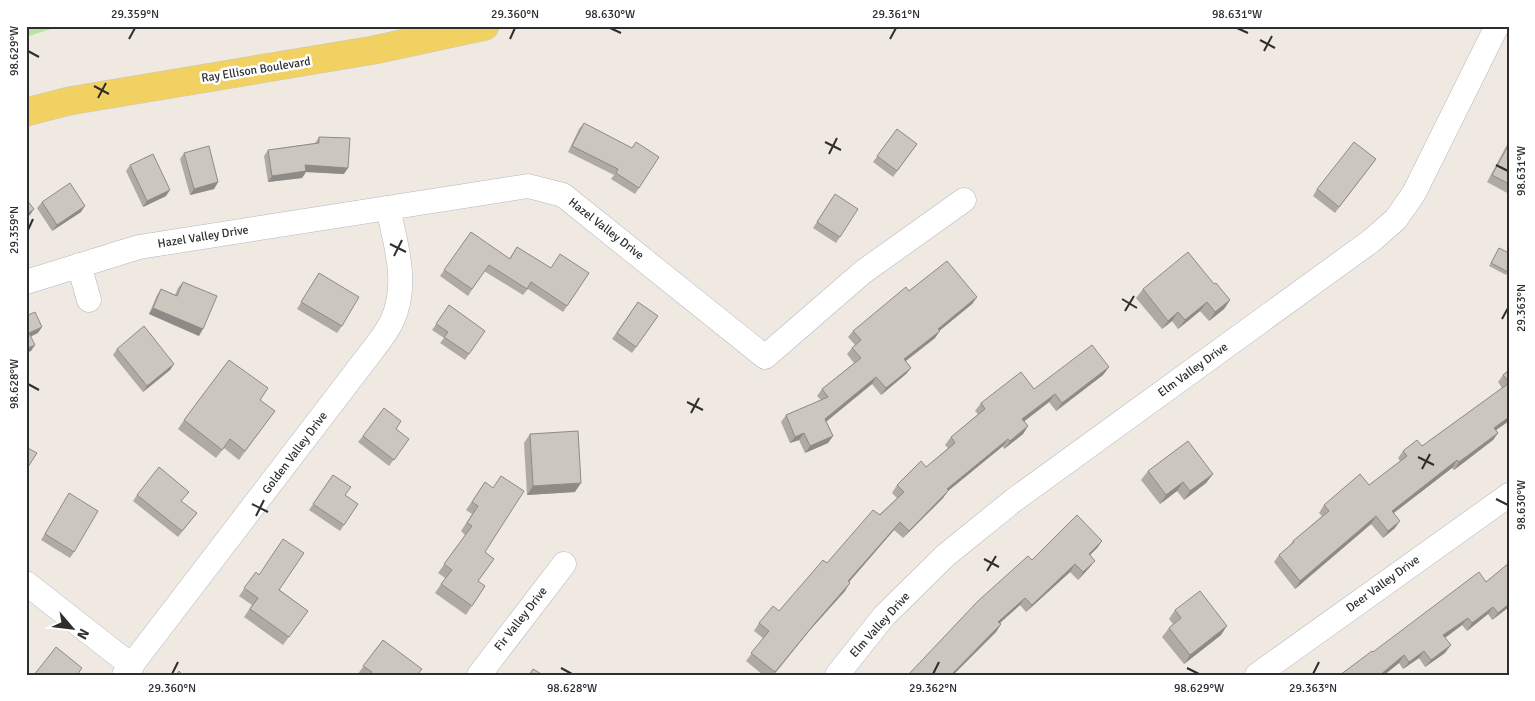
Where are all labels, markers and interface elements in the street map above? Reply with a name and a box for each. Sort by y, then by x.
text: 29.359°N [111,7,159,22]
text: 29.360°N [491,7,539,22]
text: 98.630°W [585,7,635,22]
text: 29.361°N [872,7,920,22]
text: 98.631°W [1212,7,1262,22]
text: 98.629°W [7,26,22,76]
street label: Ray Ellison Boulevard [200,54,312,86]
text: 98.631°W [1514,146,1529,196]
street label: Hazel Valley Drive [565,195,647,263]
text: 29.359°N [7,206,22,254]
street label: Hazel Valley Drive [157,222,249,252]
text: 29.363°N [1514,284,1529,332]
street label: Elm Valley Drive [1155,340,1231,400]
text: 98.628°W [7,359,22,409]
street label: Golden Valley Drive [259,409,331,497]
text: 98.630°W [1514,480,1529,530]
street label: Deer Valley Drive [1343,552,1423,616]
street label: Fir Valley Drive [491,584,551,654]
street label: Elm Valley Drive [847,589,913,661]
north arrow [48,604,98,654]
text: N [73,626,93,642]
text: 29.360°N [148,681,196,696]
text: 98.628°W [547,681,597,696]
text: 29.362°N [909,681,957,696]
text: 98.629°W [1174,681,1224,696]
text: 29.363°N [1289,681,1337,696]

